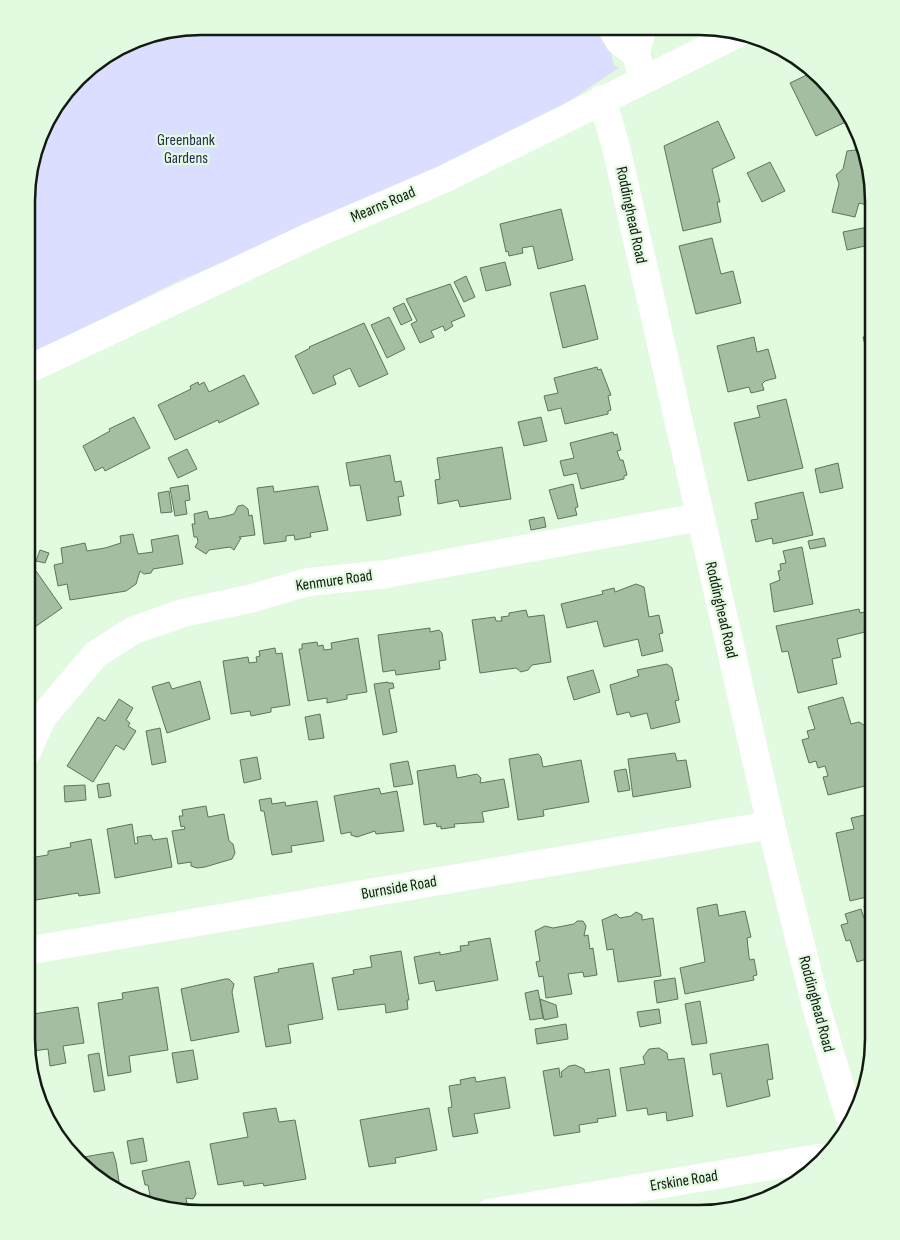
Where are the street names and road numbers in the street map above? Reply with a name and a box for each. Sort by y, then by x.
street label: Roddinghead Road [611,165,651,265]
street label: Mearns Road [348,183,418,227]
street label: Roddinghead Road [701,560,741,660]
street label: Kenmure Road [294,566,374,596]
street label: Burnside Road [360,872,438,904]
street label: Roddinghead Road [794,954,838,1054]
street label: Erskine Road [649,1166,719,1196]

